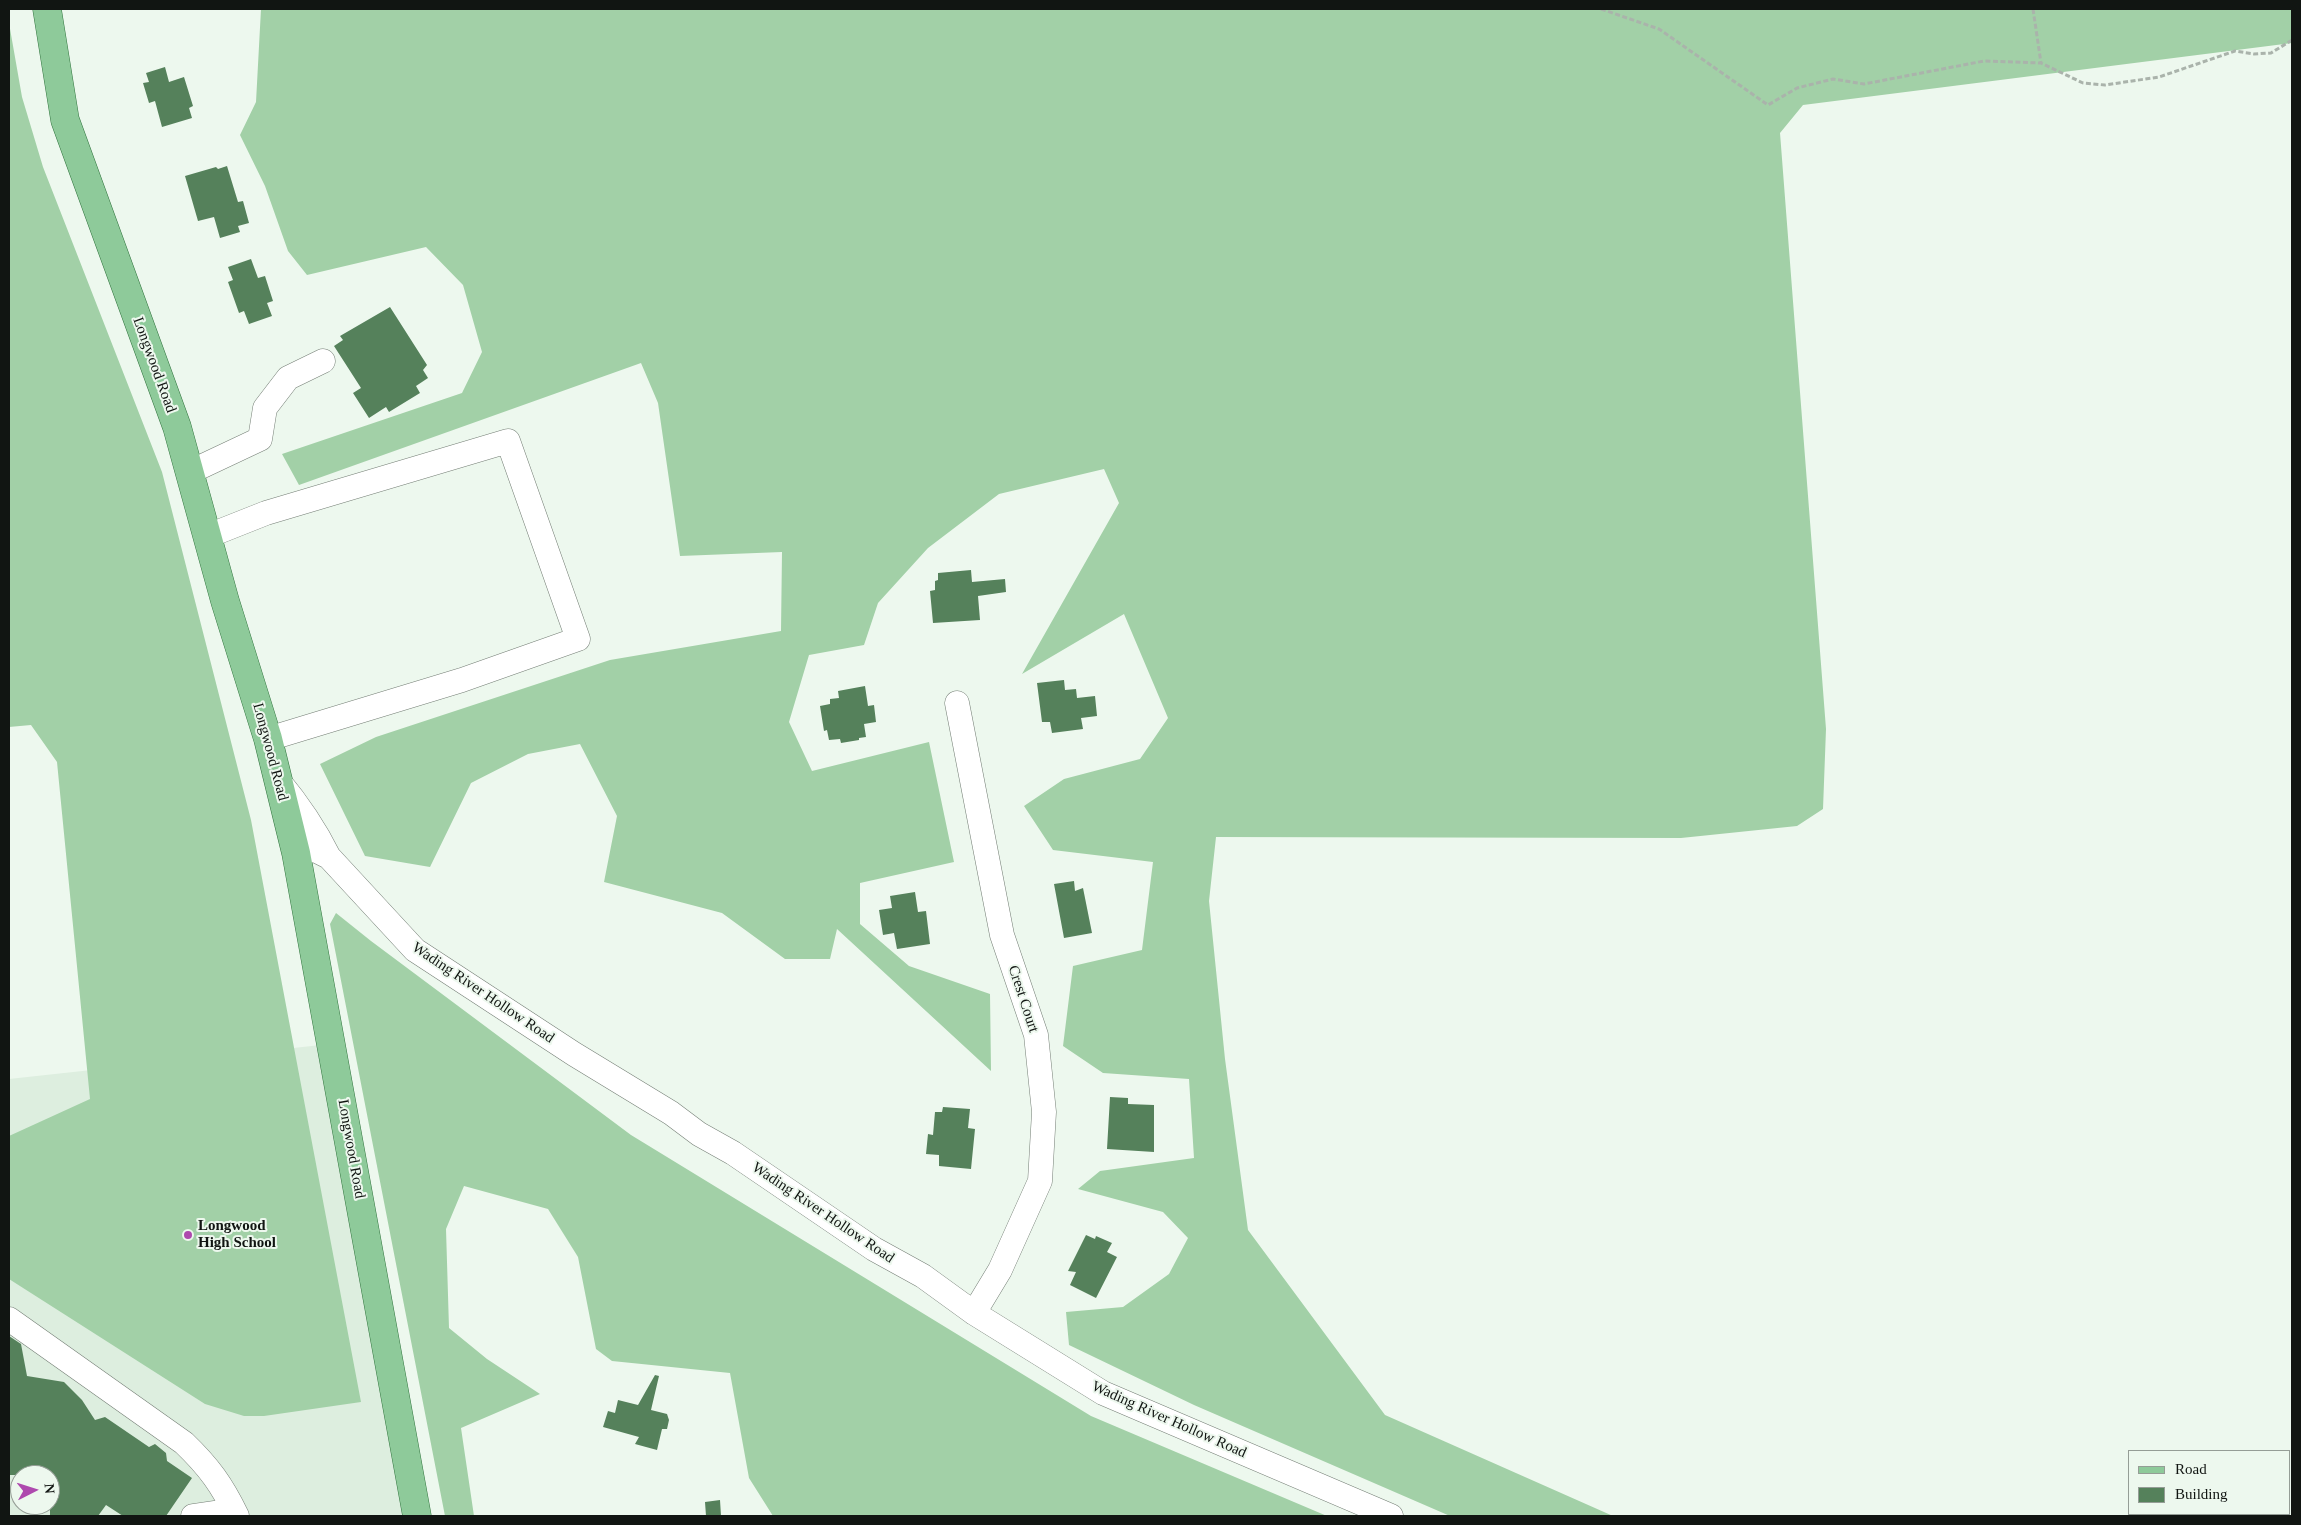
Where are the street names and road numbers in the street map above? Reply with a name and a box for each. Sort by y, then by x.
street label: Longwood Road [128,315,180,415]
street label: Longwood Road [248,701,292,803]
street label: Wading River Hollow Road [409,939,557,1047]
street label: Crest Court [1004,963,1042,1035]
street label: Longwood Road [333,1098,369,1200]
street label: Wading River Hollow Road [749,1159,897,1267]
street label: Wading River Hollow Road [1089,1378,1249,1462]

